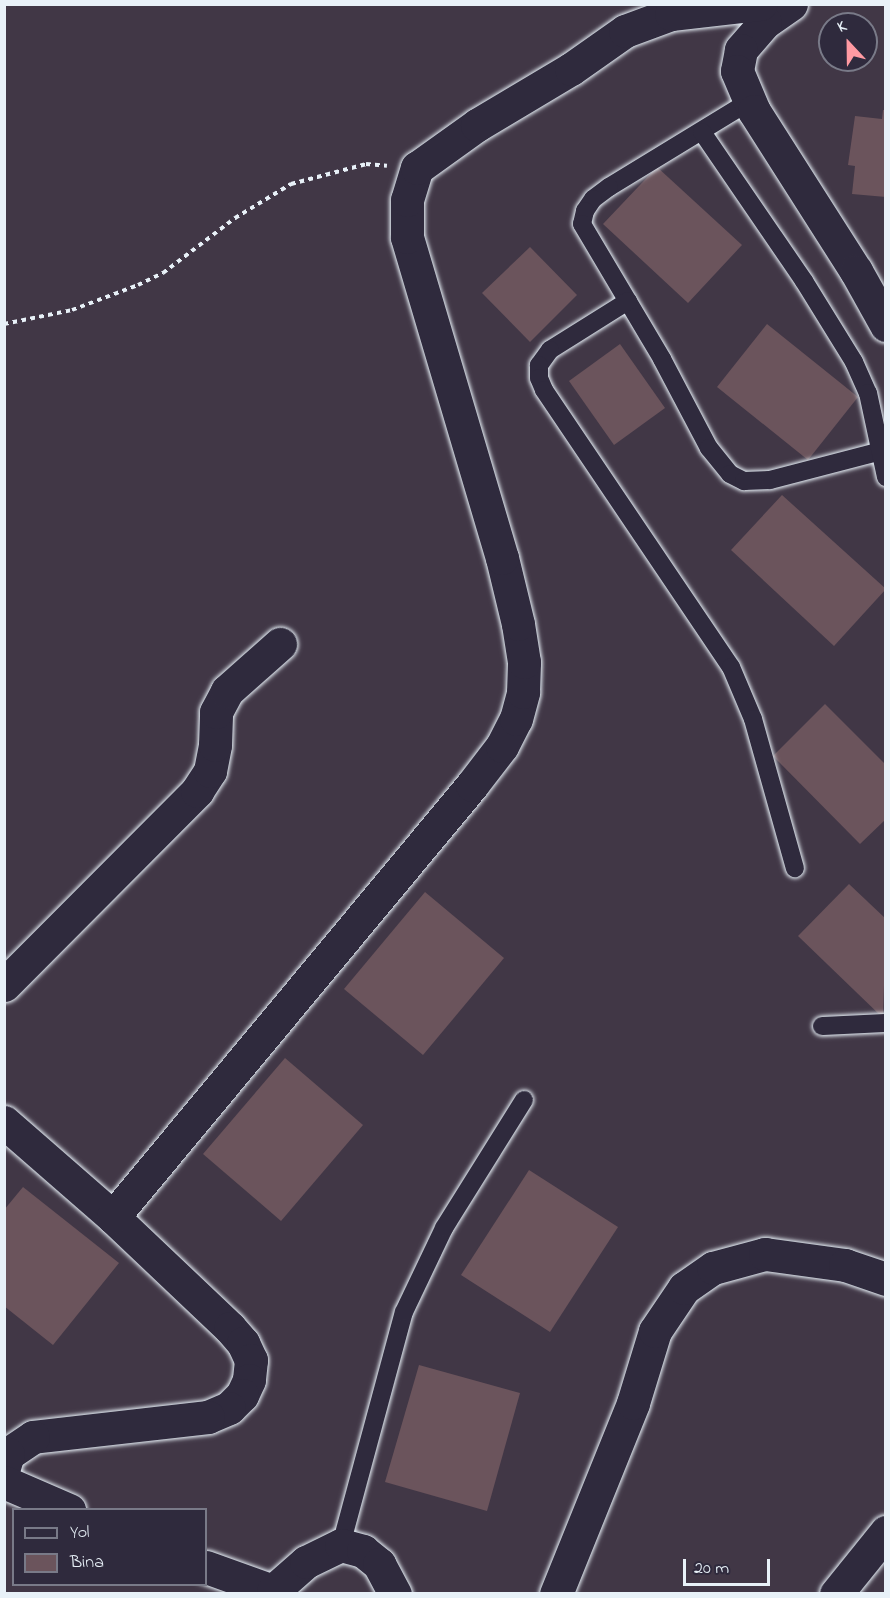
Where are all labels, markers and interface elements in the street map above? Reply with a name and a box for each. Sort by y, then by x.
north arrow [818,12,878,72]
text: K [834,15,850,40]
legend [12,1508,207,1586]
text: Yol [70,1520,90,1546]
scale bar [686,1547,773,1585]
text: Bina [70,1550,104,1576]
text: 20 m [694,1556,729,1582]

